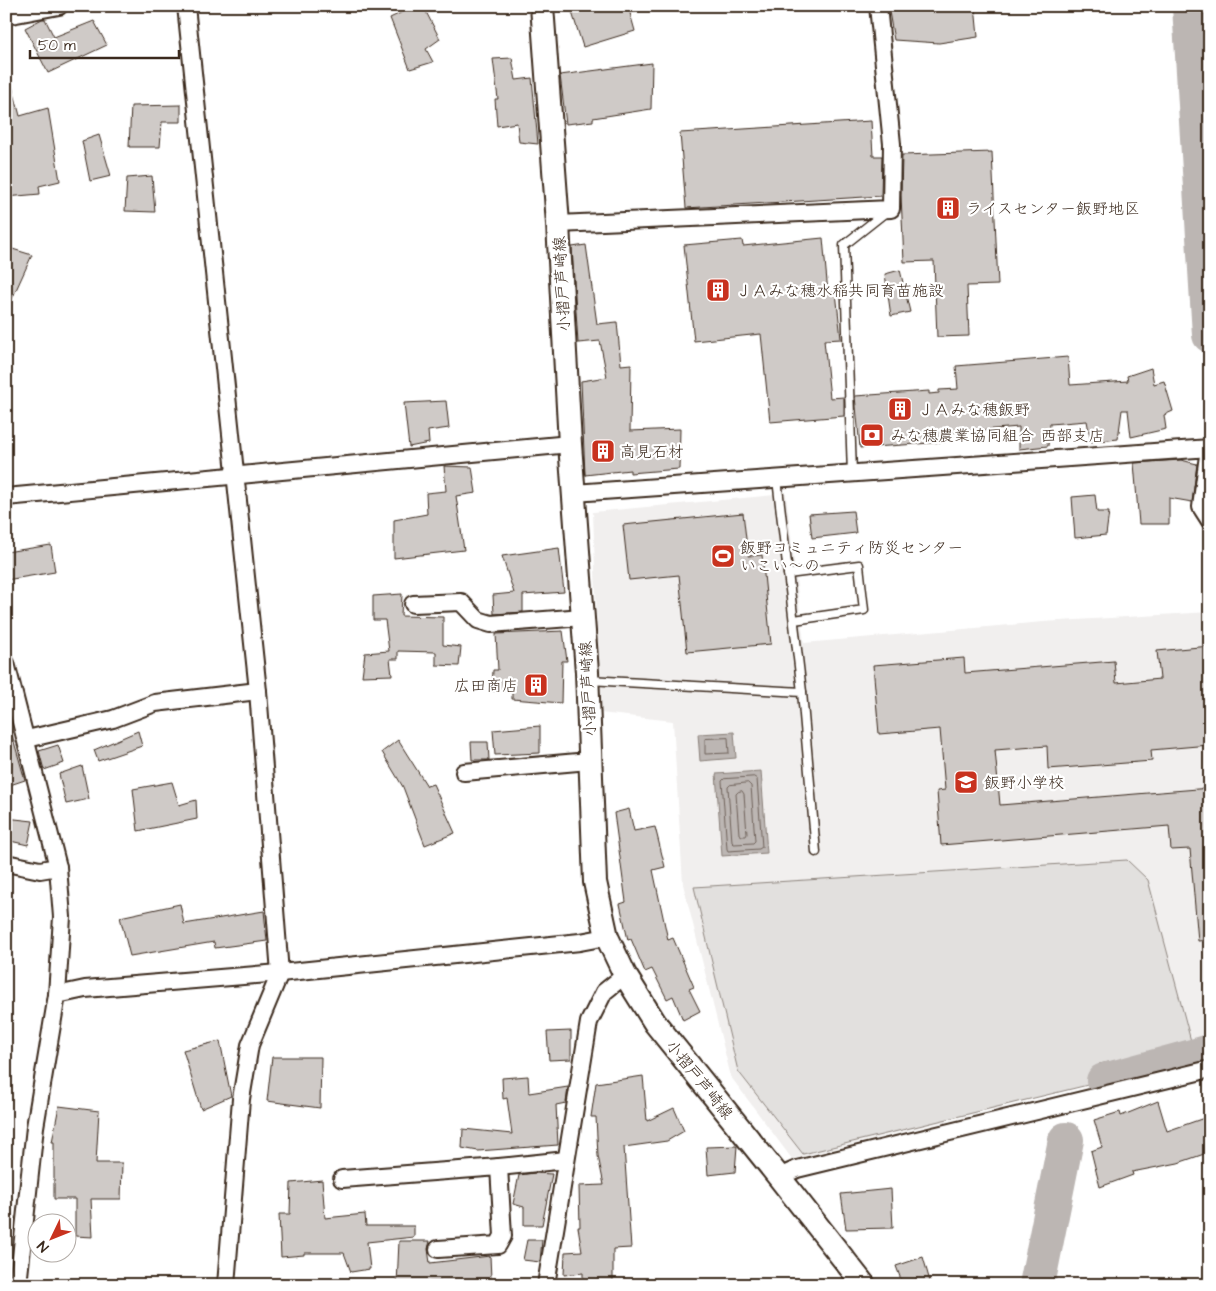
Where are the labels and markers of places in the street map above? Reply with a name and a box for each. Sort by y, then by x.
building icon: ライスセンター飯野地区 [935,195,961,221]
place label: ライスセンター飯野地区 [966,198,1140,220]
building icon: ＪＡみな穂水稲共同育苗施設 [705,277,731,303]
place label: ＪＡみな穂水稲共同育苗施設 [736,280,944,302]
building icon: ＪＡみな穂飯野 [887,396,913,422]
place label: ＪＡみな穂飯野 [918,399,1030,421]
bank icon: みな穂農業協同組合 西部支店 [859,422,885,448]
place label: みな穂農業協同組合 西部支店 [890,425,1104,447]
building icon: 高見石材 [590,438,616,464]
place label: 高見石材 [620,441,684,463]
place label: 飯野コミュニティ防災センター いこい～の [740,537,963,577]
sports icon: 飯野コミュニティ防災センター いこい～の [710,543,736,569]
building icon: 広田商店 [523,672,549,698]
place label: 広田商店 [454,675,518,697]
school or university icon: 飯野小学校 [953,769,979,795]
place label: 飯野小学校 [984,772,1064,794]

